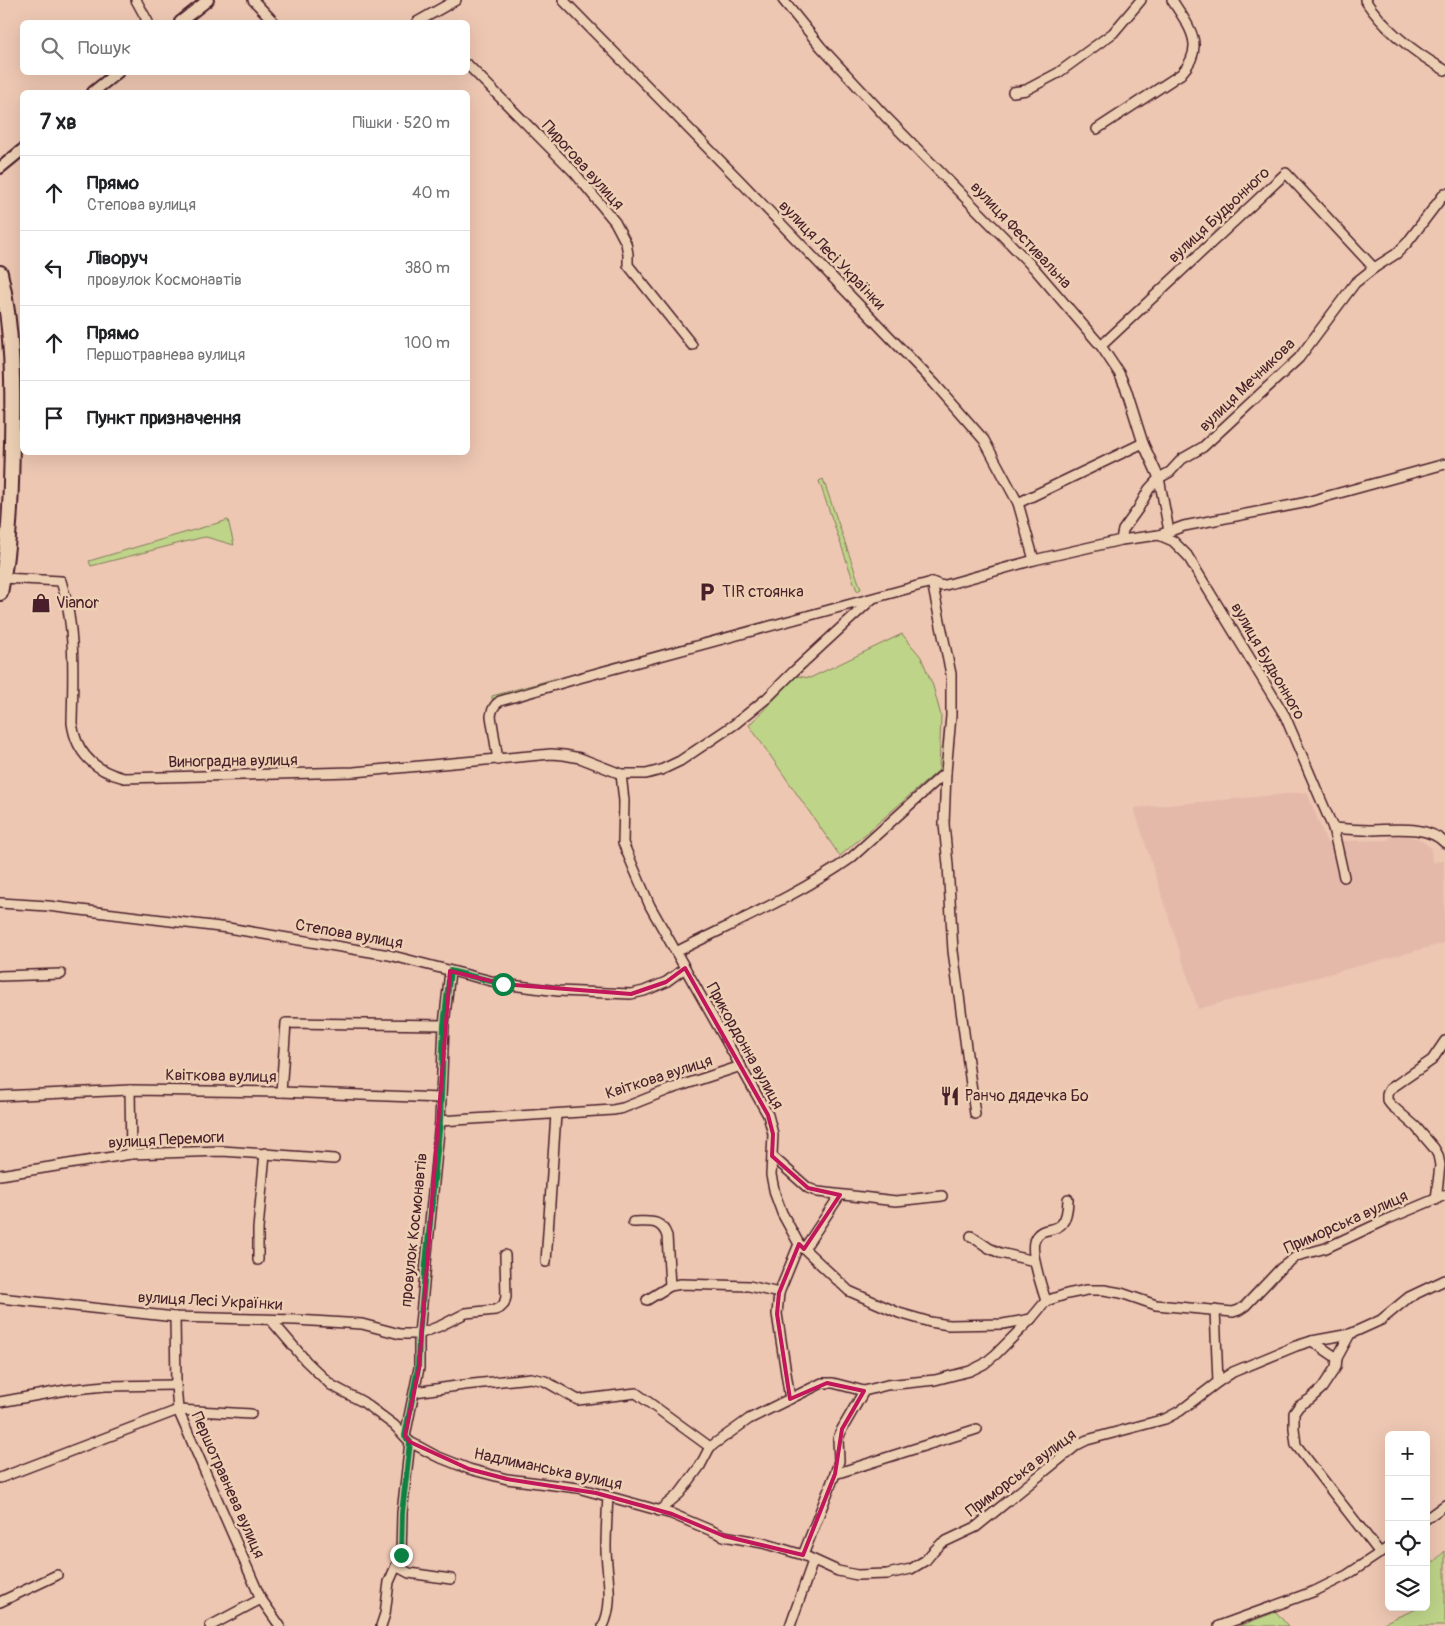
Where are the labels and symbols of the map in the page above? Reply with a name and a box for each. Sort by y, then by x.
street label: Пирогова вулиця [538,116,628,214]
street label: вулиця Будьонного [1164,162,1274,267]
street label: вулиця Фестивальна [966,177,1076,293]
street label: вулиця Лесі Українки [774,196,890,314]
street label: вулиця Мечникова [1195,334,1299,436]
parking icon: TIR стоянка [696,581,718,603]
place label: TIR стоянка [722,582,804,602]
shop icon: Vianor [30,592,52,614]
place label: Vianor [56,593,99,613]
street label: вулиця Будьонного [1226,599,1310,723]
street label: Виноградна вулиця [168,750,298,772]
street label: Степова вулиця [294,915,404,953]
route start [492,973,515,996]
street label: Прикордонна вулиця [702,979,788,1113]
street label: Квіткова вулиця [603,1050,715,1104]
street label: Квіткова вулиця [165,1065,277,1087]
restaurant icon: Ранчо дядечка Бо [939,1085,961,1107]
place label: Ранчо дядечка Бо [965,1086,1089,1106]
street label: вулиця Перемоги [108,1127,224,1153]
street label: провулок Космонавтів [396,1152,432,1308]
street label: Приморська вулиця [1281,1186,1411,1258]
street label: вулиця Лесі Українки [137,1287,283,1315]
street label: Першотравнева вулиця [187,1409,269,1561]
street label: Приморська вулиця [962,1425,1080,1521]
street label: Надлиманська вулиця [472,1444,624,1494]
route end [390,1544,413,1567]

